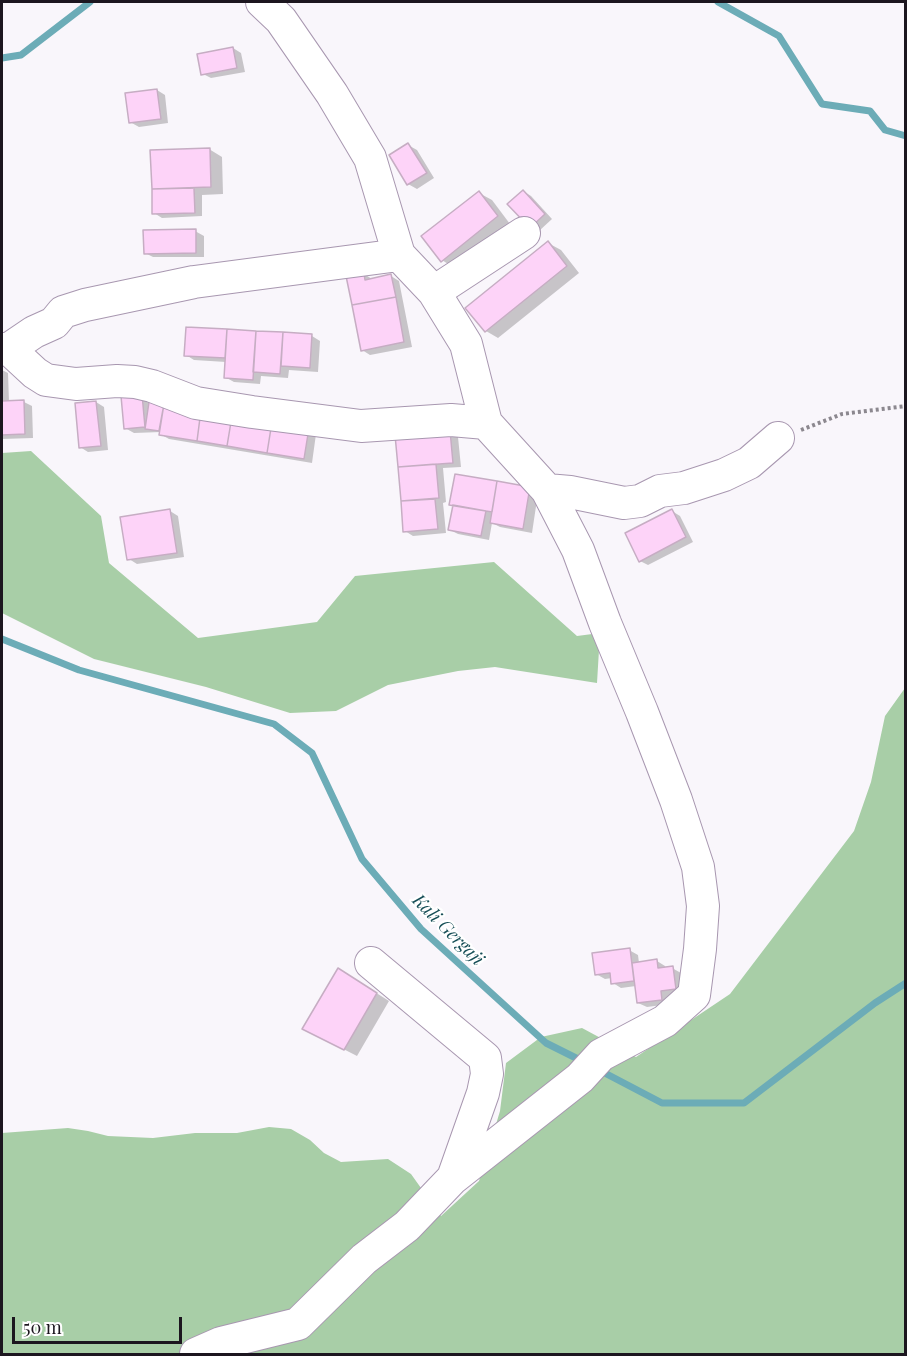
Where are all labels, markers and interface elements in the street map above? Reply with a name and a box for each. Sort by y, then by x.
water label: Kali Gergaji [408,890,488,970]
scale bar [15,1305,184,1343]
text: 50 m [23,1315,62,1339]

